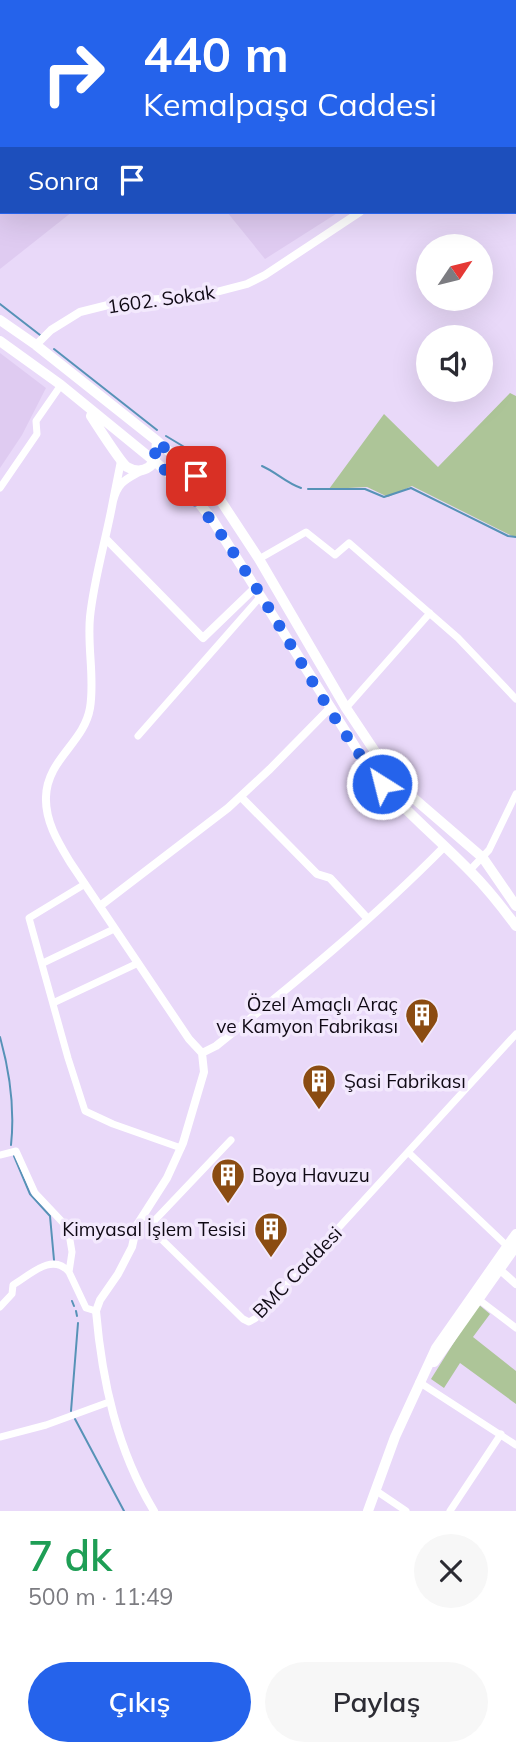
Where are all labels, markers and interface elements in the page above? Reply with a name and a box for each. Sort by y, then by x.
text: 440 m [143,23,289,84]
icon: right [28,28,119,119]
text: Kemalpaşa Caddesi [143,84,437,124]
icon: arrive [113,161,151,199]
text: Sonra [28,164,99,197]
north arrow [416,234,494,312]
map controls [416,234,493,402]
street label: 1602. Sokak [106,280,217,318]
button: sound [416,325,493,402]
pin [166,446,226,506]
icon: arrive [177,457,215,495]
position arrow [345,747,419,821]
place label: Özel Amaçlı Araç ve Kamyon Fabrikası [216,992,398,1038]
building icon: Özel Amaçlı Araç ve Kamyon Fabrikası [403,996,441,1045]
building icon: Şasi Fabrikası [300,1062,338,1111]
place label: Şasi Fabrikası [344,1069,466,1093]
building icon: Boya Havuzu [209,1156,247,1205]
place label: Boya Havuzu [252,1163,370,1187]
building icon: Kimyasal İşlem Tesisi [252,1210,290,1259]
place label: Kimyasal İşlem Tesisi [62,1217,246,1241]
street label: BMC Caddesi [247,1221,347,1323]
text: 7 dk [28,1529,112,1582]
button: close [414,1534,488,1608]
text: 500 m · 11:49 [28,1582,173,1611]
button: Çıkış [28,1662,251,1742]
button: Paylaş [265,1662,488,1742]

